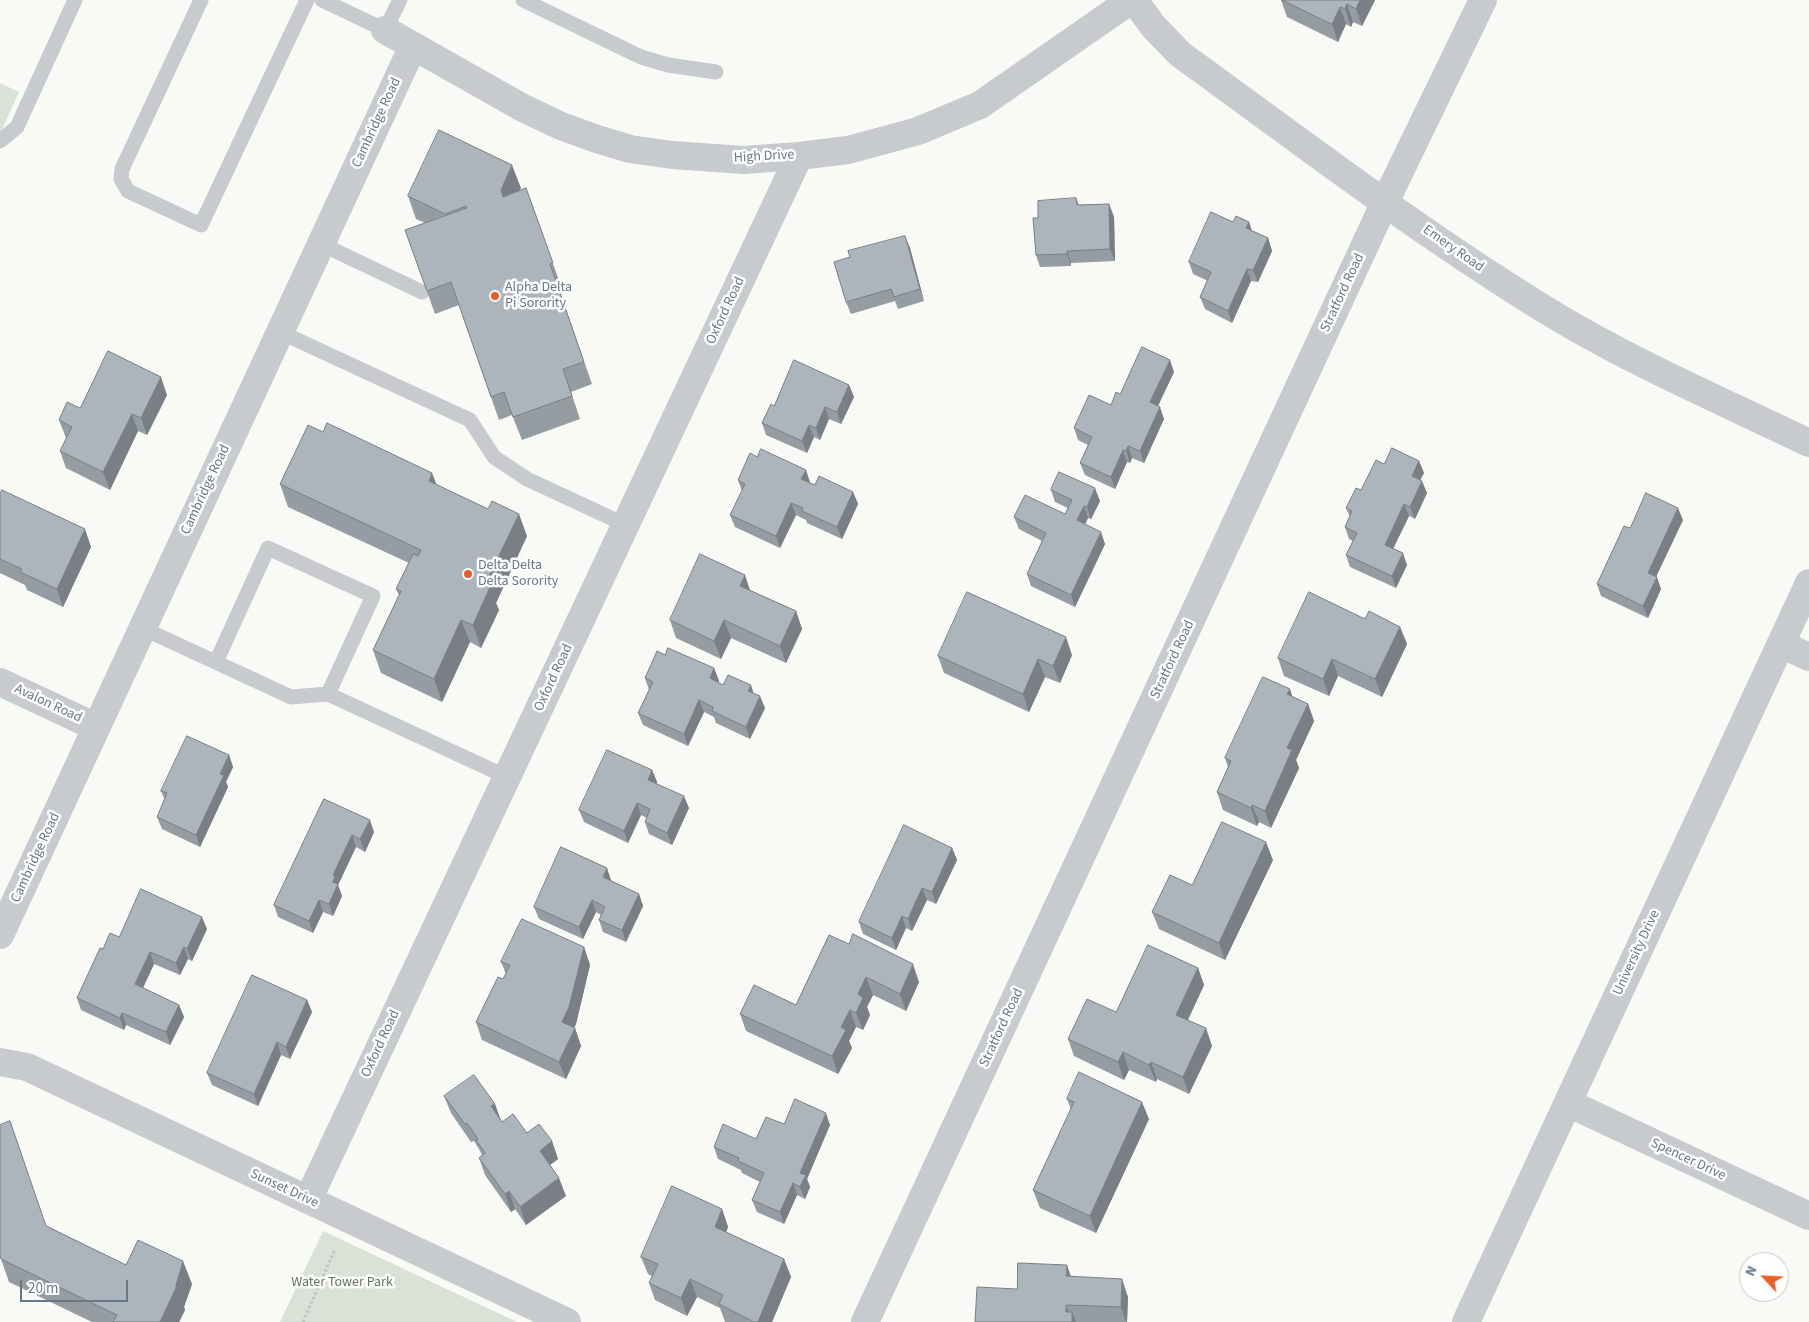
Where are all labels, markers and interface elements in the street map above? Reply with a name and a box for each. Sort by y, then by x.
street label: Cambridge Road [349,75,405,171]
street label: High Drive [733,147,795,167]
street label: Emery Road [1419,222,1487,276]
street label: Stratford Road [1317,251,1369,335]
street label: Oxford Road [703,275,749,347]
place label: Alpha Delta Pi Sorority [505,280,572,312]
marker: Alpha Delta Pi Sorority [489,290,501,302]
street label: Cambridge Road [178,442,234,538]
place label: Delta Delta Delta Sorority [478,558,558,590]
marker: Delta Delta Delta Sorority [462,568,474,580]
street label: Stratford Road [1147,618,1199,702]
street label: Oxford Road [531,642,577,714]
street label: Avalon Road [12,681,84,727]
street label: Cambridge Road [8,810,64,906]
street label: University Drive [1610,908,1664,998]
street label: Stratford Road [976,986,1028,1070]
street label: Oxford Road [358,1008,404,1080]
street label: Spencer Drive [1648,1135,1728,1185]
street label: Sunset Drive [247,1166,321,1212]
north arrow [1739,1252,1789,1302]
text: N [1740,1263,1762,1280]
scale bar [22,1270,130,1302]
park label: Water Tower Park [291,1275,393,1291]
text: 20 m [28,1278,58,1299]

